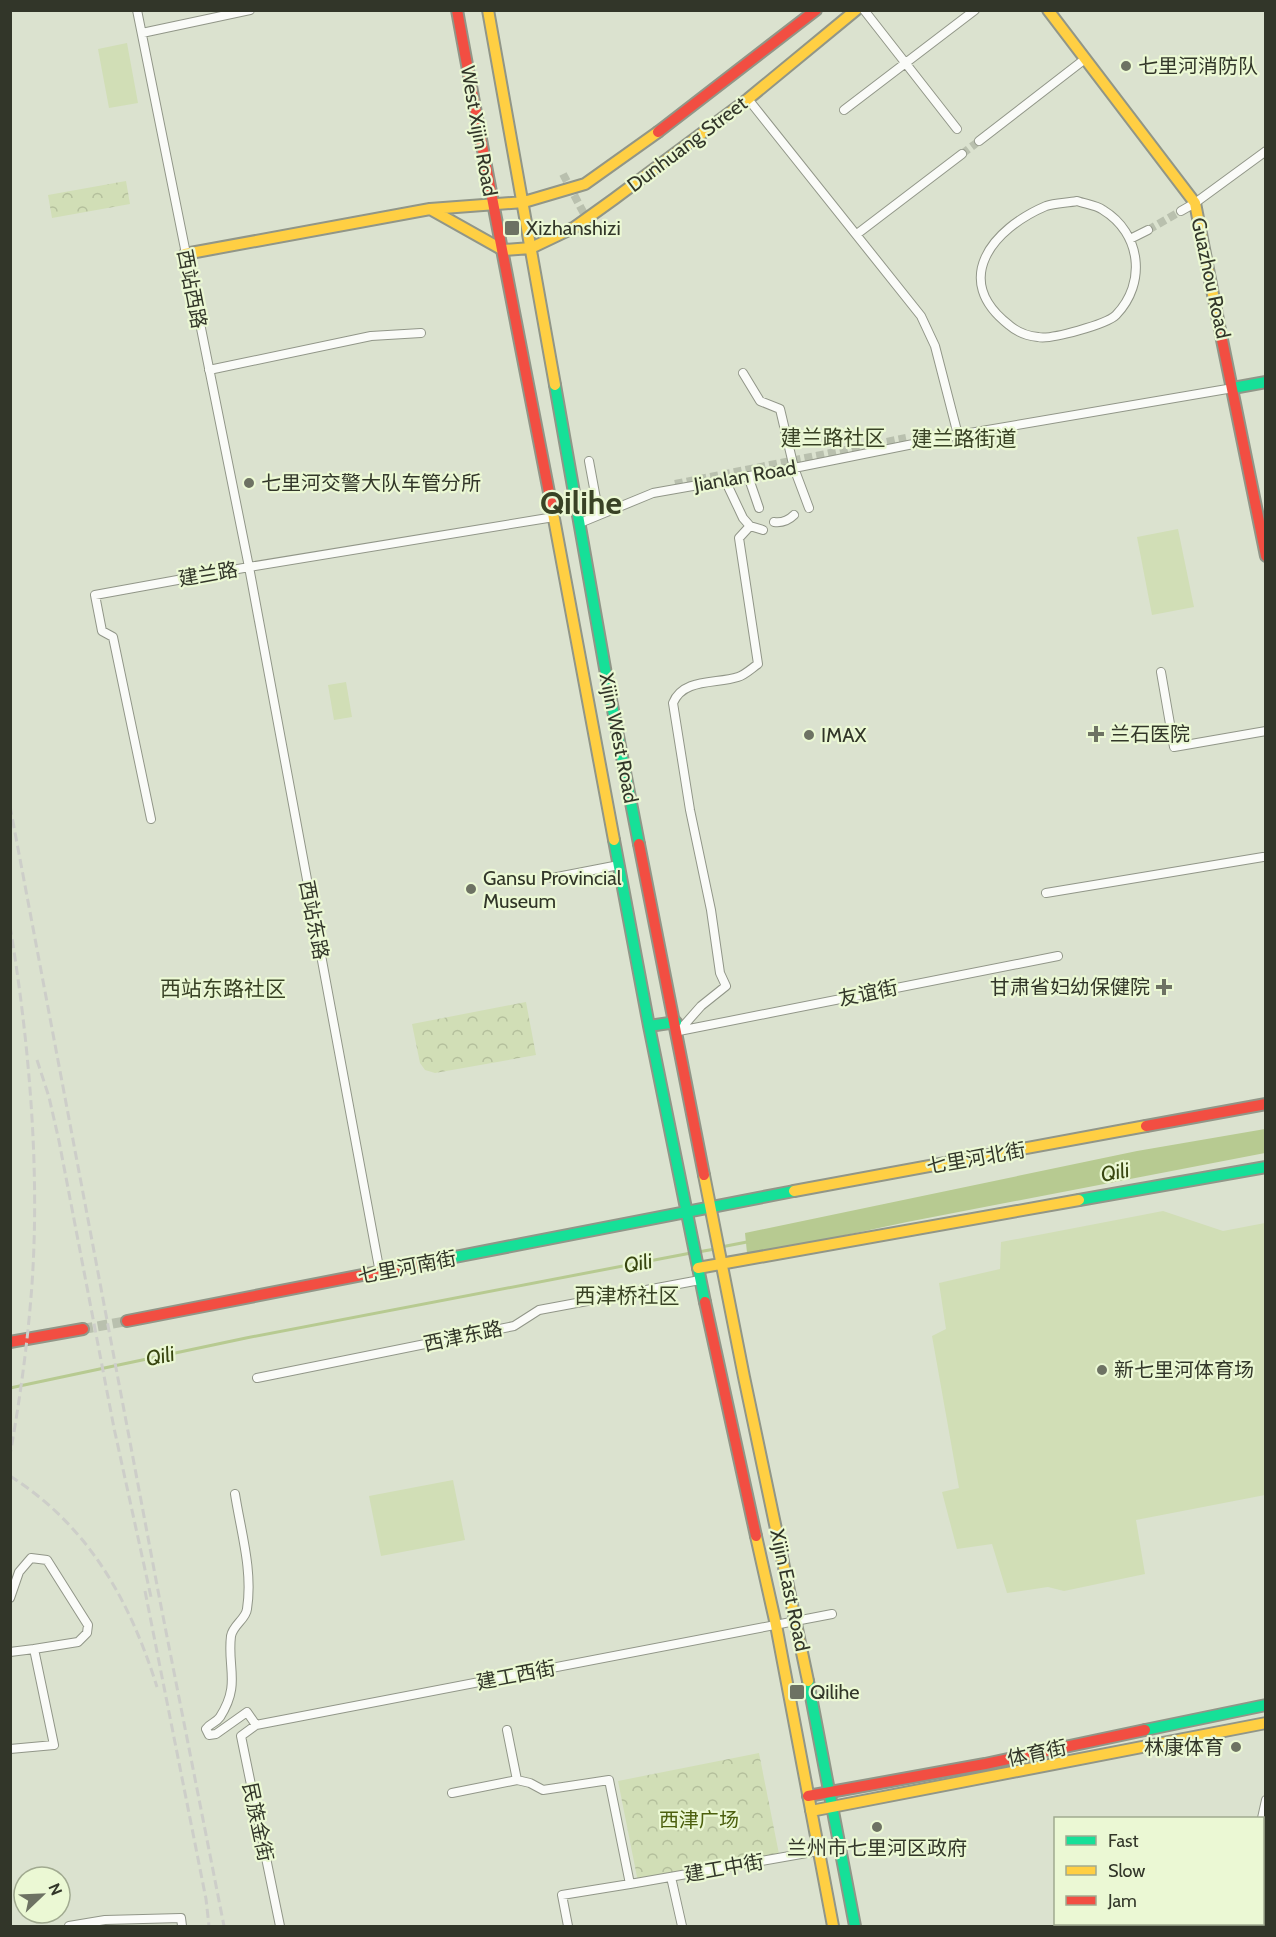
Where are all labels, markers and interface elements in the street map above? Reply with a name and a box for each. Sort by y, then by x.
place label: 七里河消防队 [1138,54,1258,78]
marker: 七里河消防队 [1119,59,1133,73]
street label: West Xijin Road [456,64,502,198]
street label: Dunhuang Street [622,91,752,197]
street label: Guazhou Road [1186,215,1236,341]
place label: Xizhanshizi [526,216,621,240]
marker: Xizhanshizi [503,219,521,237]
street label: 西站西路 [173,247,211,331]
district label: 建兰路社区 [781,425,886,450]
district label: 建兰路街道 [912,426,1017,451]
street label: Jianlan Road [691,455,798,497]
place label: 七里河交警大队车管分所 [261,471,481,495]
marker: 七里河交警大队车管分所 [242,476,256,490]
district label: Qilihe [540,483,622,522]
street label: 建兰路 [176,557,240,591]
street label: Xijin West Road [595,671,643,805]
place label: 兰石医院 [1110,722,1190,746]
place label: IMAX [821,723,867,747]
marker: 兰石医院 [1087,725,1105,743]
marker: IMAX [802,728,816,742]
place label: Gansu Provincial Museum [483,866,622,913]
street label: 西站东路 [295,878,333,962]
marker: Gansu Provincial Museum [464,882,478,896]
street label: 友谊街 [836,975,900,1011]
place label: 甘肃省妇幼保健院 [990,975,1150,999]
district label: 西站东路社区 [160,976,286,1001]
marker: 甘肃省妇幼保健院 [1155,978,1173,996]
street label: 七里河北街 [925,1137,1027,1179]
water label: Qili [1099,1157,1132,1187]
street label: 七里河南街 [356,1246,458,1288]
water label: Qili [622,1248,655,1278]
district label: 西津桥社区 [575,1283,680,1308]
street label: 西津东路 [421,1316,505,1356]
water label: Qili [143,1341,177,1371]
place label: 新七里河体育场 [1114,1358,1254,1382]
marker: 新七里河体育场 [1095,1363,1109,1377]
street label: Xijin East Road [765,1527,815,1653]
street label: 建工西街 [474,1656,558,1694]
place label: Qilihe [810,1680,860,1704]
marker: Qilihe [788,1683,806,1701]
street label: 体育街 [1005,1735,1069,1771]
place label: 林康体育 [1144,1735,1224,1759]
marker: 林康体育 [1229,1740,1243,1754]
street label: 民族金街 [238,1780,278,1864]
park label: 西津广场 [659,1808,739,1832]
legend [1054,1817,1264,1925]
marker: 兰州市七里河区政府 [870,1820,884,1834]
text: Fast [1108,1830,1139,1852]
place label: 兰州市七里河区政府 [787,1836,967,1860]
street label: 建工中街 [683,1849,765,1887]
text: Slow [1108,1860,1145,1882]
north arrow [12,1865,72,1925]
text: N [44,1880,66,1898]
text: Jam [1107,1890,1137,1912]

